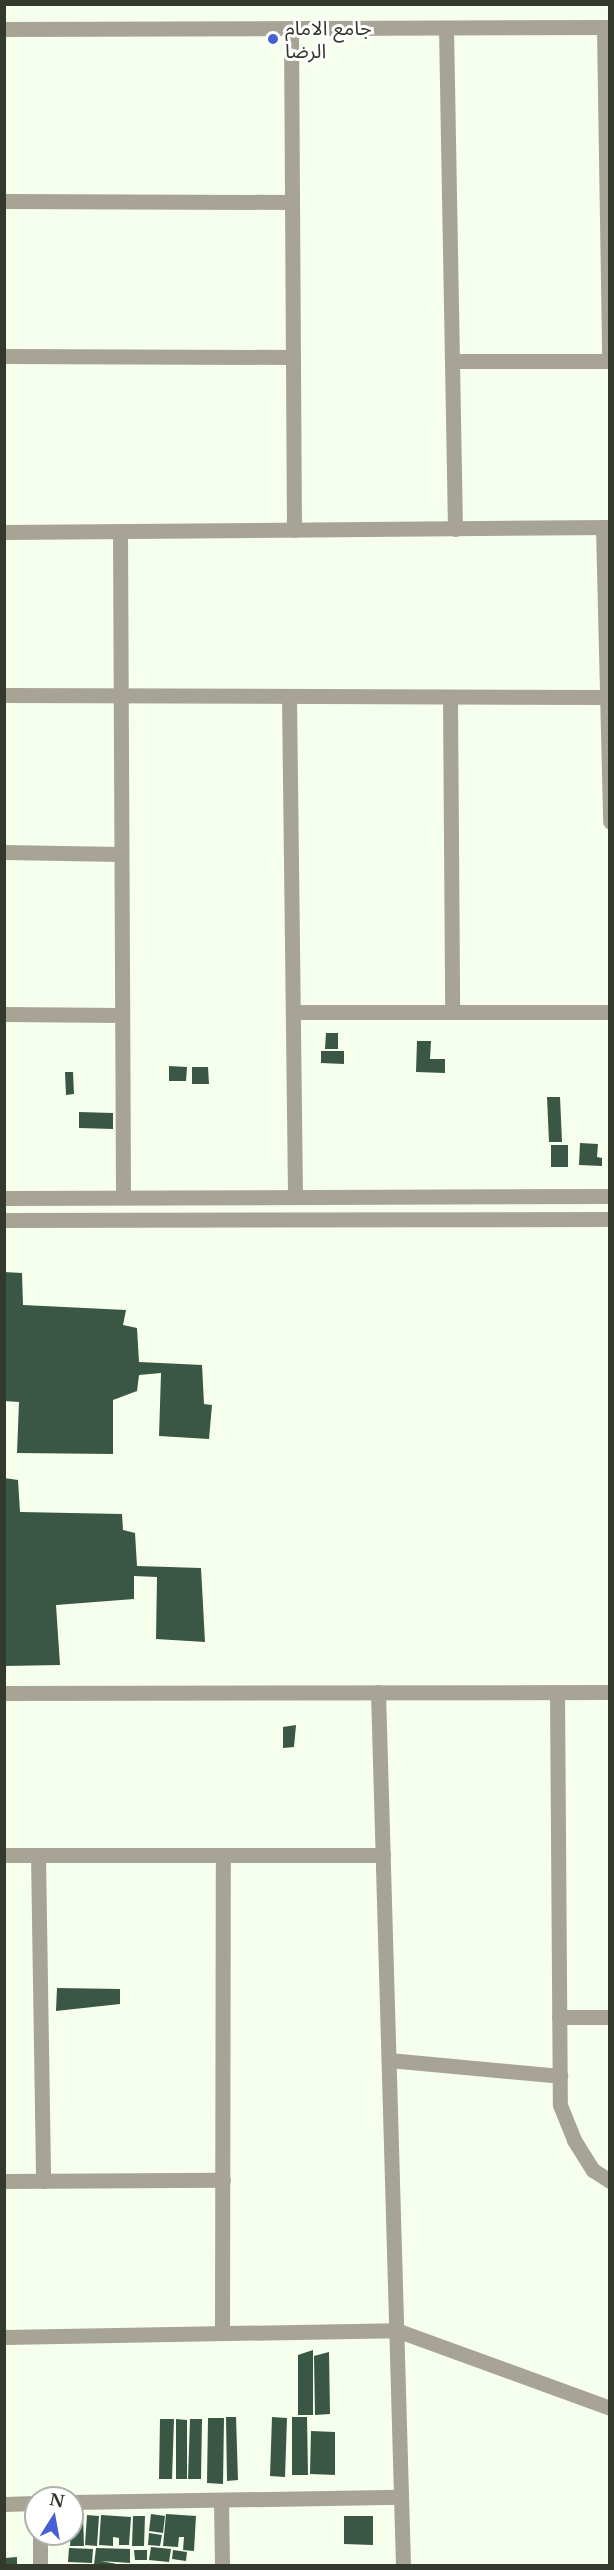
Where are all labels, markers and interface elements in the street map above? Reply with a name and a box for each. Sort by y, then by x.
place label: جامع الامام الرضا [285,16,372,63]
marker: جامع الامام الرضا [266,32,280,46]
north arrow [24,2486,84,2546]
text: N [48,2489,66,2512]

